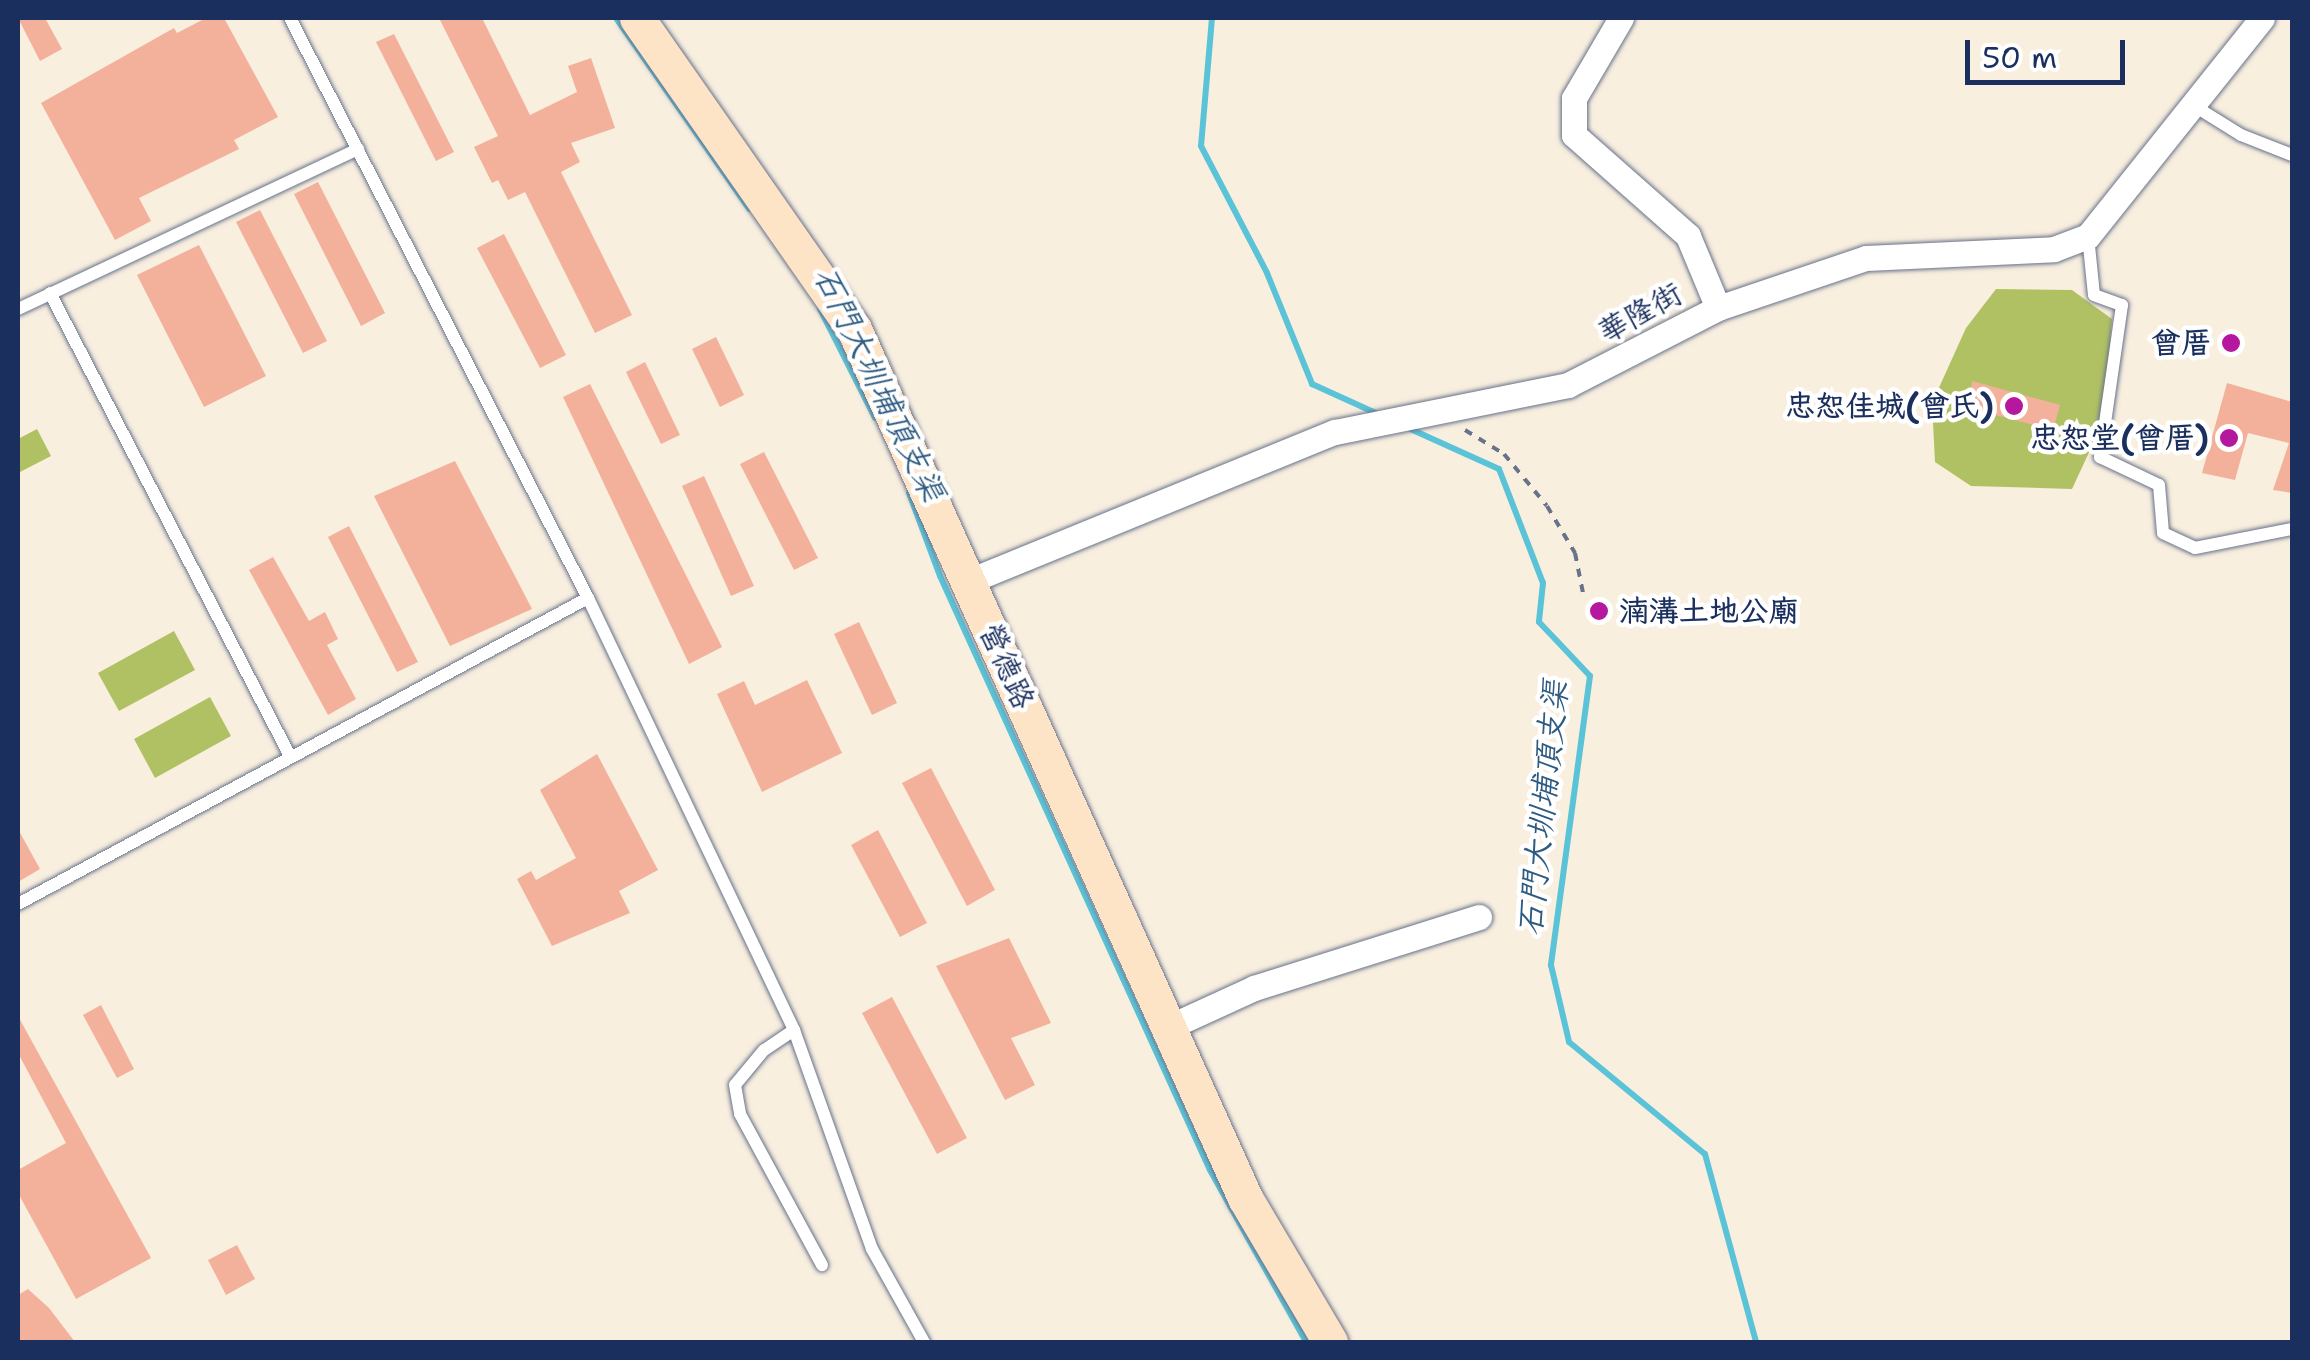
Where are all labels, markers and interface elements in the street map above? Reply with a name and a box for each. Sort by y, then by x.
scale bar [1970,20,2130,82]
text: 50 m [1982,37,2057,78]
water label: 石門大圳埔頂支渠 [806,261,952,507]
street label: 華隆街 [1592,275,1688,351]
place label: 曾厝 [2151,325,2211,361]
marker: 曾厝 [2220,332,2242,354]
place label: 忠恕佳城(曾氏) [1785,388,1994,424]
marker: 忠恕佳城(曾氏) [2003,395,2025,417]
place label: 忠恕堂(曾厝) [2030,420,2209,456]
marker: 忠恕堂(曾厝) [2218,427,2240,449]
place label: 湳溝土地公廟 [1619,593,1799,629]
marker: 湳溝土地公廟 [1588,600,1610,622]
street label: 營德路 [972,618,1042,714]
water label: 石門大圳埔頂支渠 [1511,679,1575,937]

